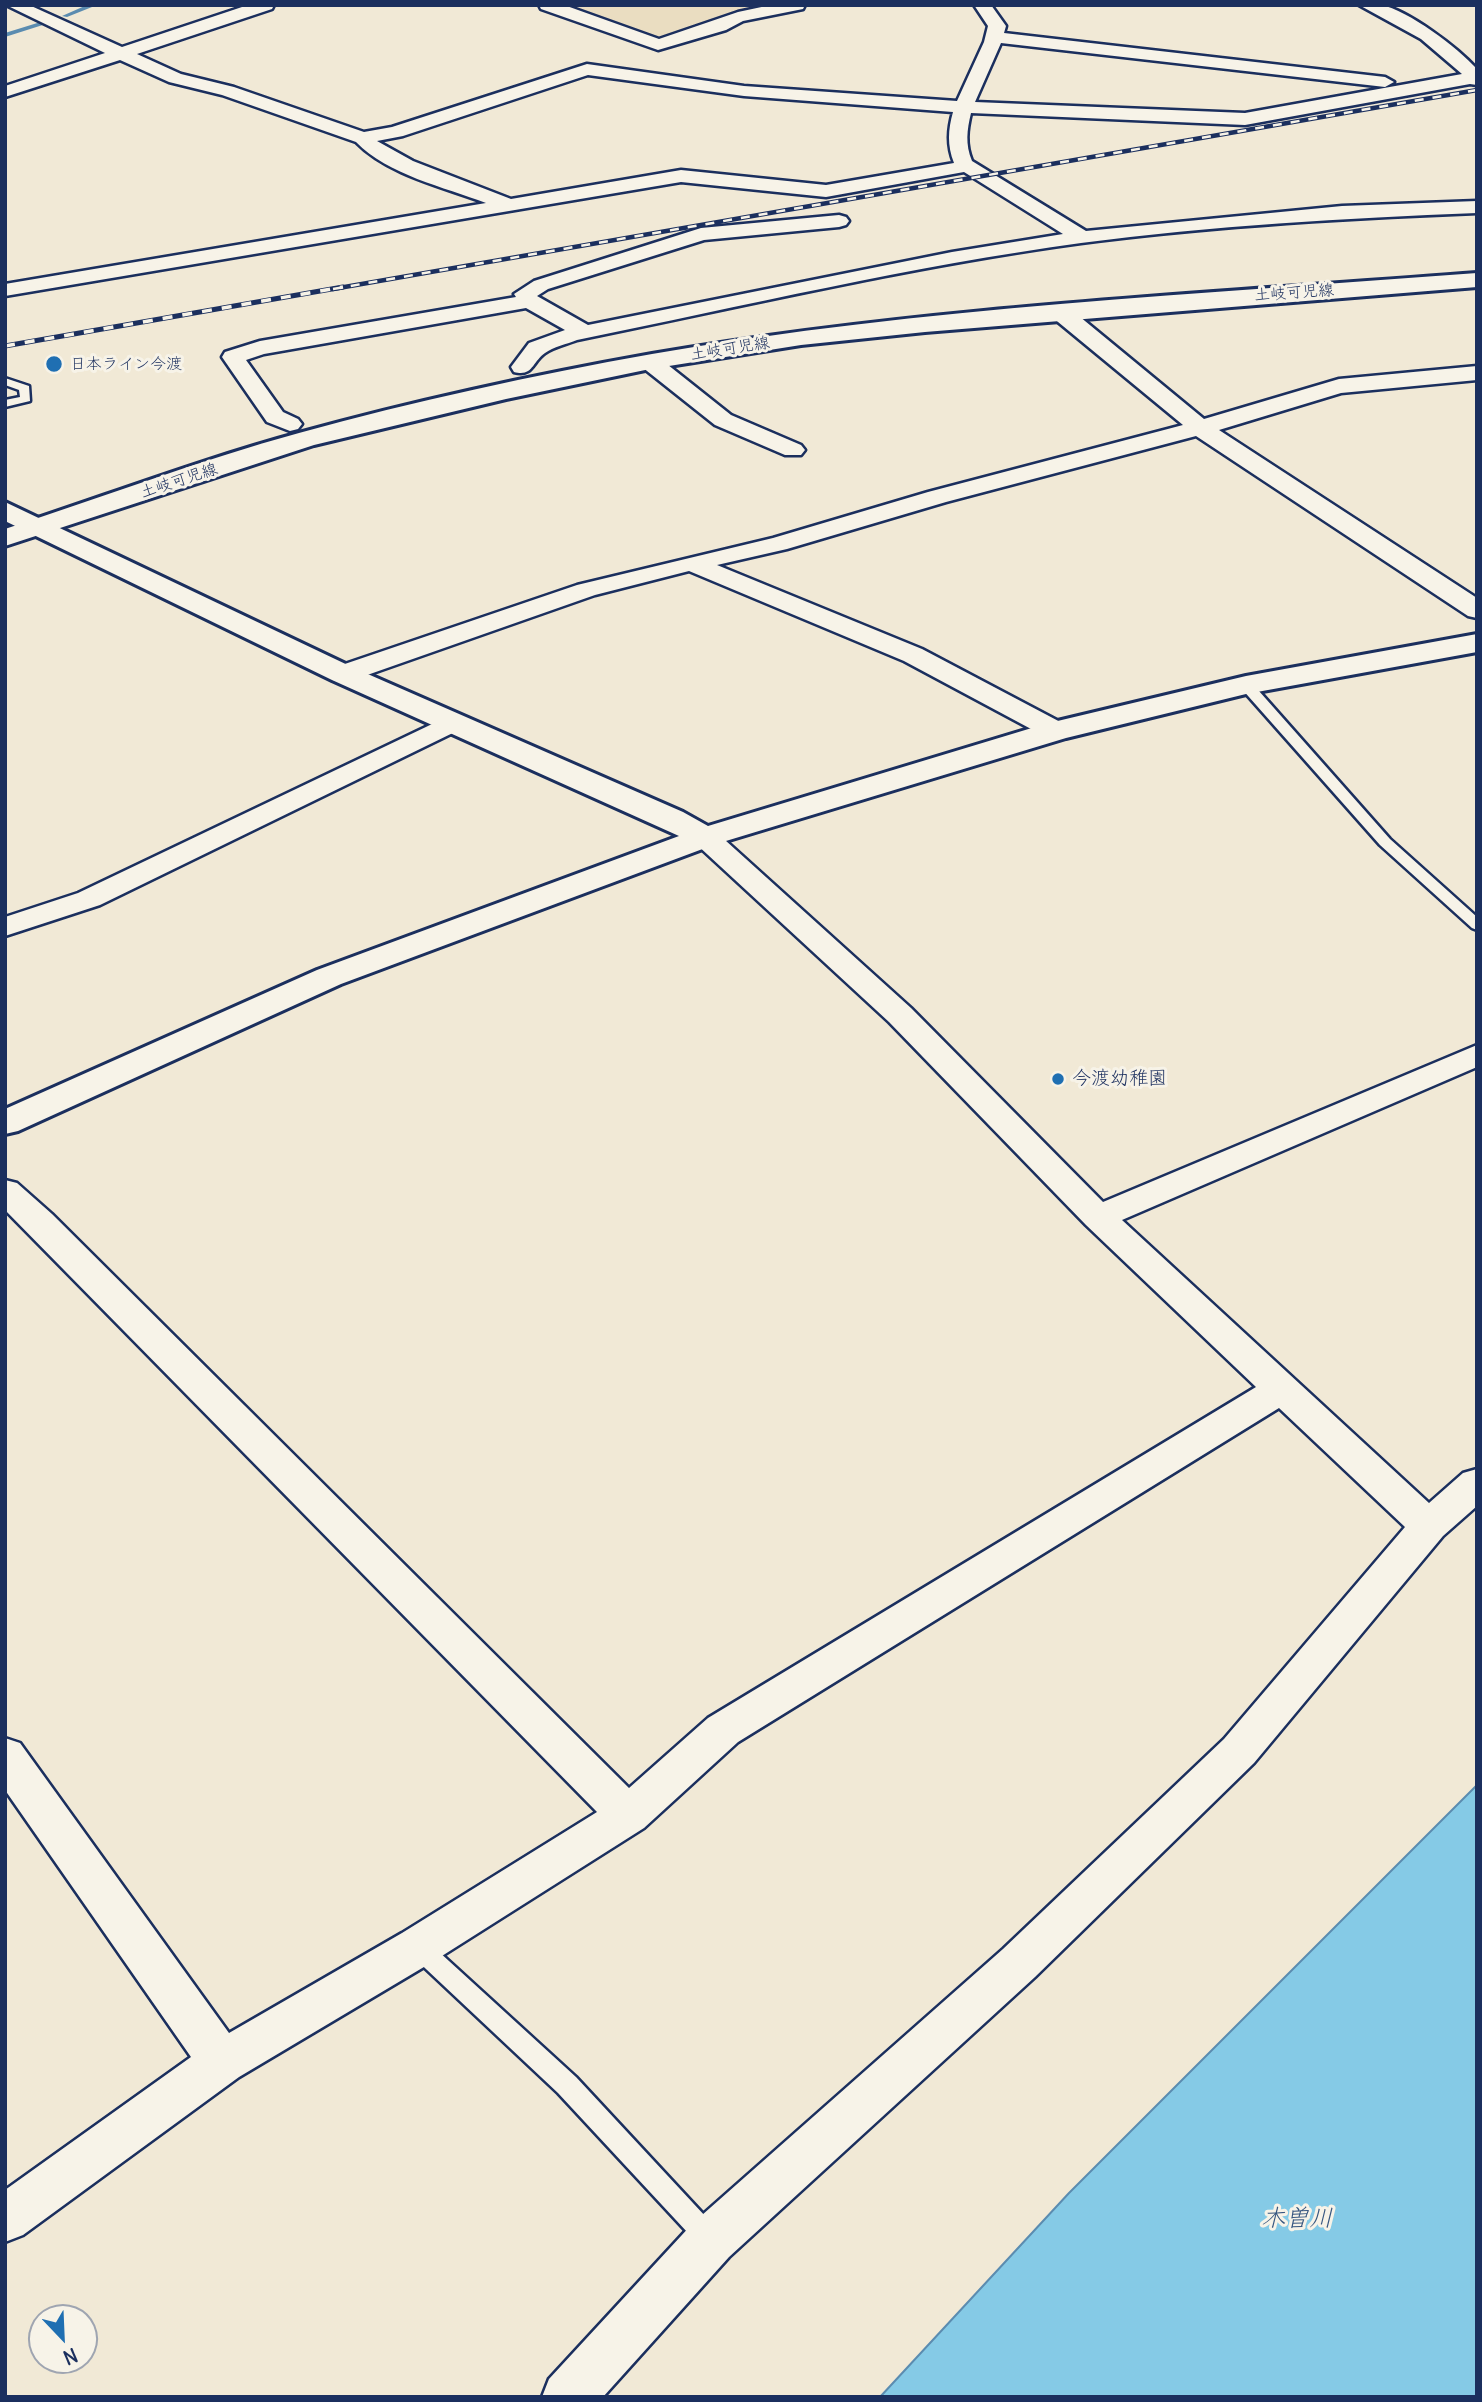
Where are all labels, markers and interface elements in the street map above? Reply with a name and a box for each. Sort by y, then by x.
street label: 土岐可児線 [1253,281,1335,305]
street label: 土岐可児線 [689,333,771,365]
marker: 日本ライン今渡 [44,354,64,374]
place label: 日本ライン今渡 [70,354,182,374]
street label: 土岐可児線 [138,460,220,502]
place label: 今渡幼稚園 [1072,1068,1167,1090]
marker: 今渡幼稚園 [1050,1071,1066,1087]
water label: 木曽川 [1261,2205,1333,2233]
north arrow [28,2304,98,2374]
text: N [60,2343,81,2370]

